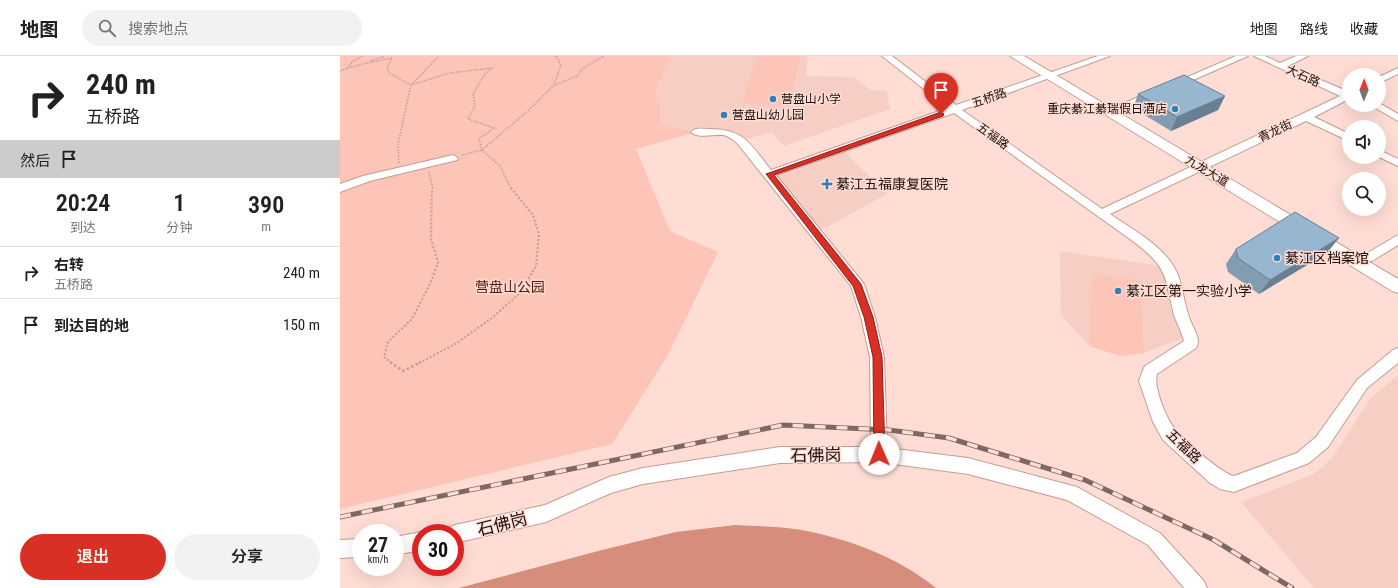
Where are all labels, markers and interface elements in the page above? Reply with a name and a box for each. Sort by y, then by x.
search box [82,10,362,46]
icon: search [96,17,118,39]
text: 地图 [20,18,58,41]
text: 搜索地点 [128,20,188,38]
text: 地图 [1250,21,1278,37]
text: 路线 [1300,21,1328,37]
text: 收藏 [1350,21,1378,37]
street label: 大石路 [1284,62,1322,90]
text: 240 m [86,68,156,101]
north arrow [1342,68,1386,112]
map controls [1342,68,1386,216]
icon: right [20,72,72,124]
pin [924,73,958,114]
icon: arrive [930,79,952,101]
street label: 五桥路 [970,86,1008,110]
place label: 营盘山小学 [781,92,841,106]
marker: 营盘山小学 [768,94,778,104]
place label: 重庆綦江綦瑞假日酒店 [1047,102,1167,116]
marker: 重庆綦江綦瑞假日酒店 [1170,104,1180,114]
text: 五桥路 [86,106,140,127]
place label: 营盘山幼儿园 [732,108,804,122]
marker: 营盘山幼儿园 [719,110,729,120]
street label: 青龙街 [1256,117,1294,145]
street label: 五福路 [974,120,1012,152]
button: sound [1342,120,1386,164]
icon: arrive [58,148,80,170]
text: 然后 [20,152,50,170]
street label: 九龙大道 [1183,153,1231,189]
button: search [1342,172,1386,216]
place label: 綦江五福康复医院 [836,176,948,192]
marker: 綦江五福康复医院 [821,178,833,190]
text: 20:24 [56,189,110,217]
text: 1 [173,189,185,217]
text: 390 [248,191,284,219]
text: m [261,219,271,234]
text: 到达 [70,220,96,235]
text: 分钟 [166,220,192,235]
place label: 綦江区档案馆 [1285,250,1369,266]
marker: 綦江区档案馆 [1272,253,1282,263]
text: 右转 [54,256,84,274]
icon: right [20,262,42,284]
text: 240 m [283,264,320,282]
text: 五桥路 [54,277,93,292]
park label: 营盘山公园 [475,279,545,295]
place label: 綦江区第一实验小学 [1126,283,1252,299]
marker: 綦江区第一实验小学 [1113,286,1123,296]
icon: arrive [20,314,42,336]
text: 150 m [283,316,320,334]
text: 到达目的地 [54,317,129,335]
street label: 五福路 [1163,426,1205,466]
position arrow [858,433,900,475]
street label: 石佛岗 [790,445,842,465]
street label: 石佛岗 [475,508,529,540]
speed limit sign: 30 [412,524,464,576]
text: 27 [368,533,388,557]
button: 退出 [20,534,166,580]
button: 分享 [174,534,320,580]
text: km/h [368,554,388,565]

